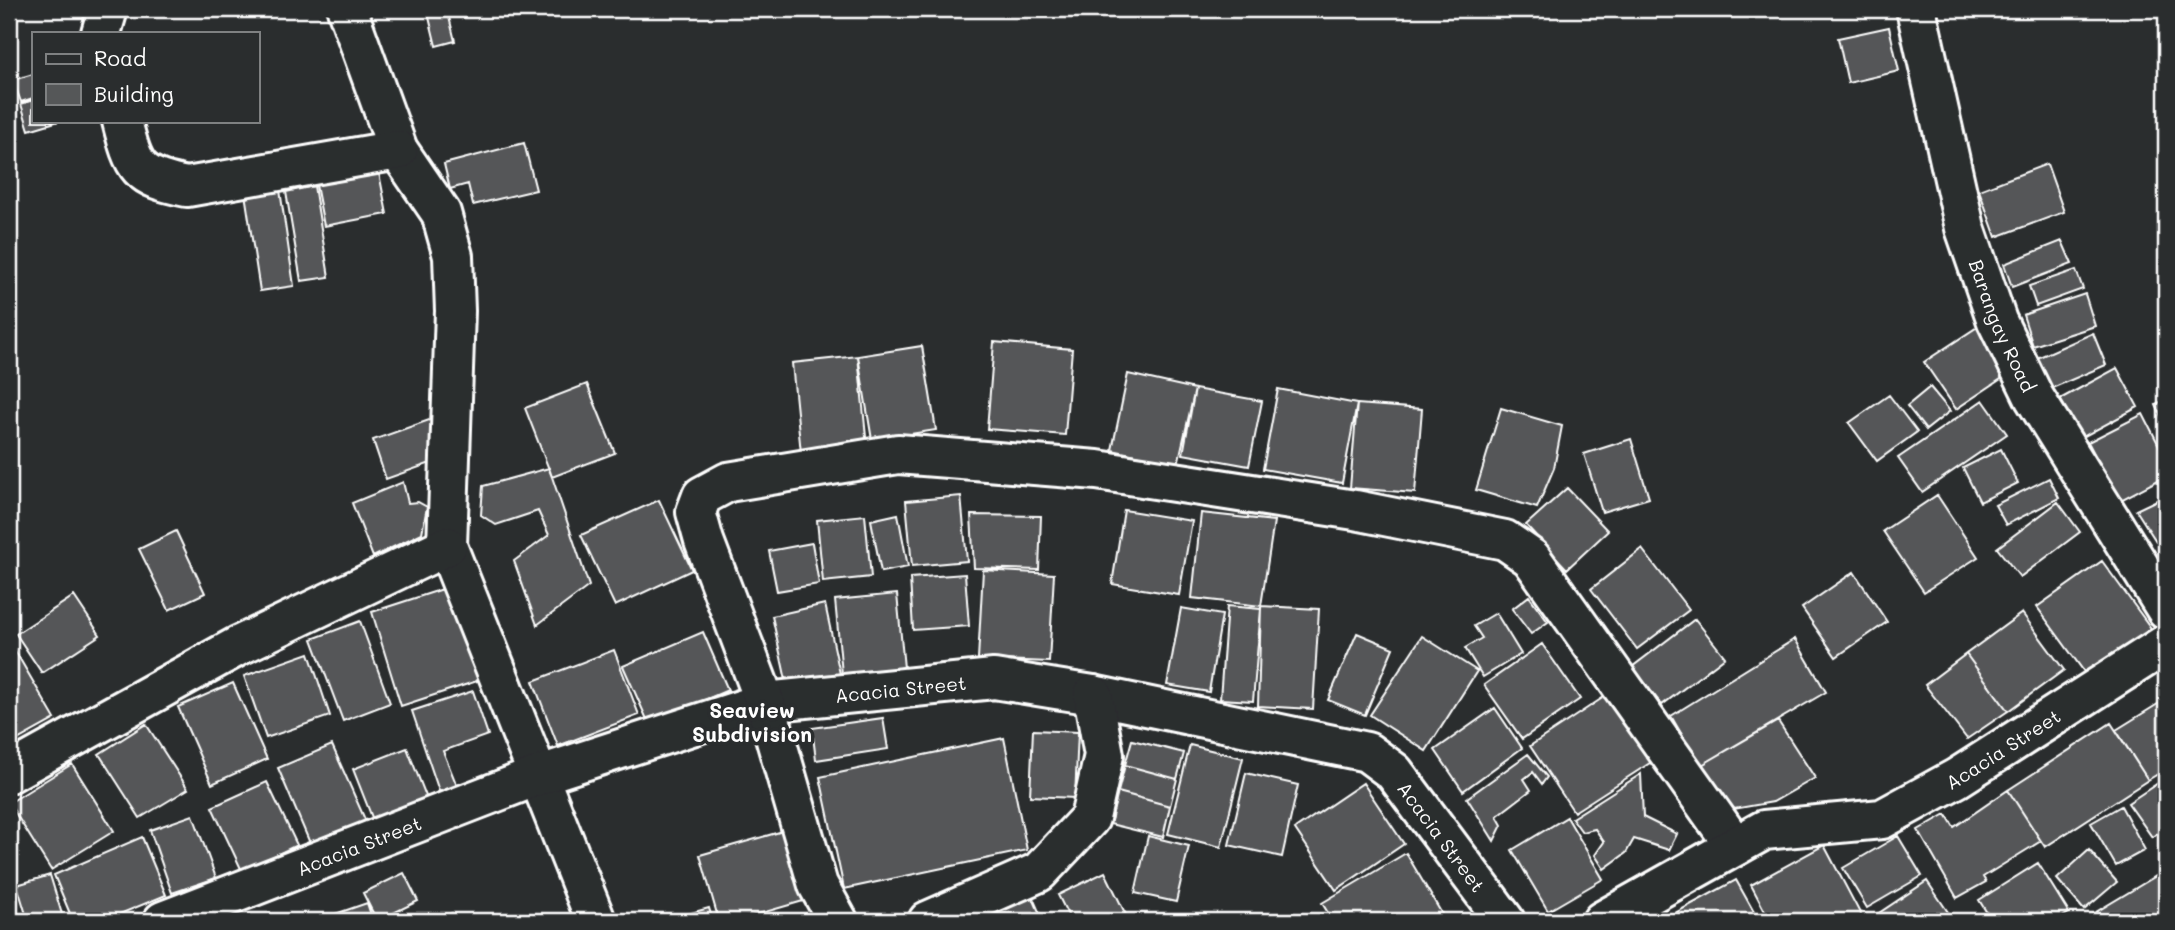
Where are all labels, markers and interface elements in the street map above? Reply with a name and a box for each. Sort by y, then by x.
legend [32,32,259,122]
text: Road [94,44,146,71]
text: Building [94,80,174,107]
street label: Barangay Road [1964,256,2042,396]
street label: Acacia Street [834,669,967,707]
district label: Seaview Subdivision [692,696,812,747]
street label: Acacia Street [1941,703,2065,795]
street label: Acacia Street [1393,776,1491,897]
street label: Acacia Street [293,810,425,881]

